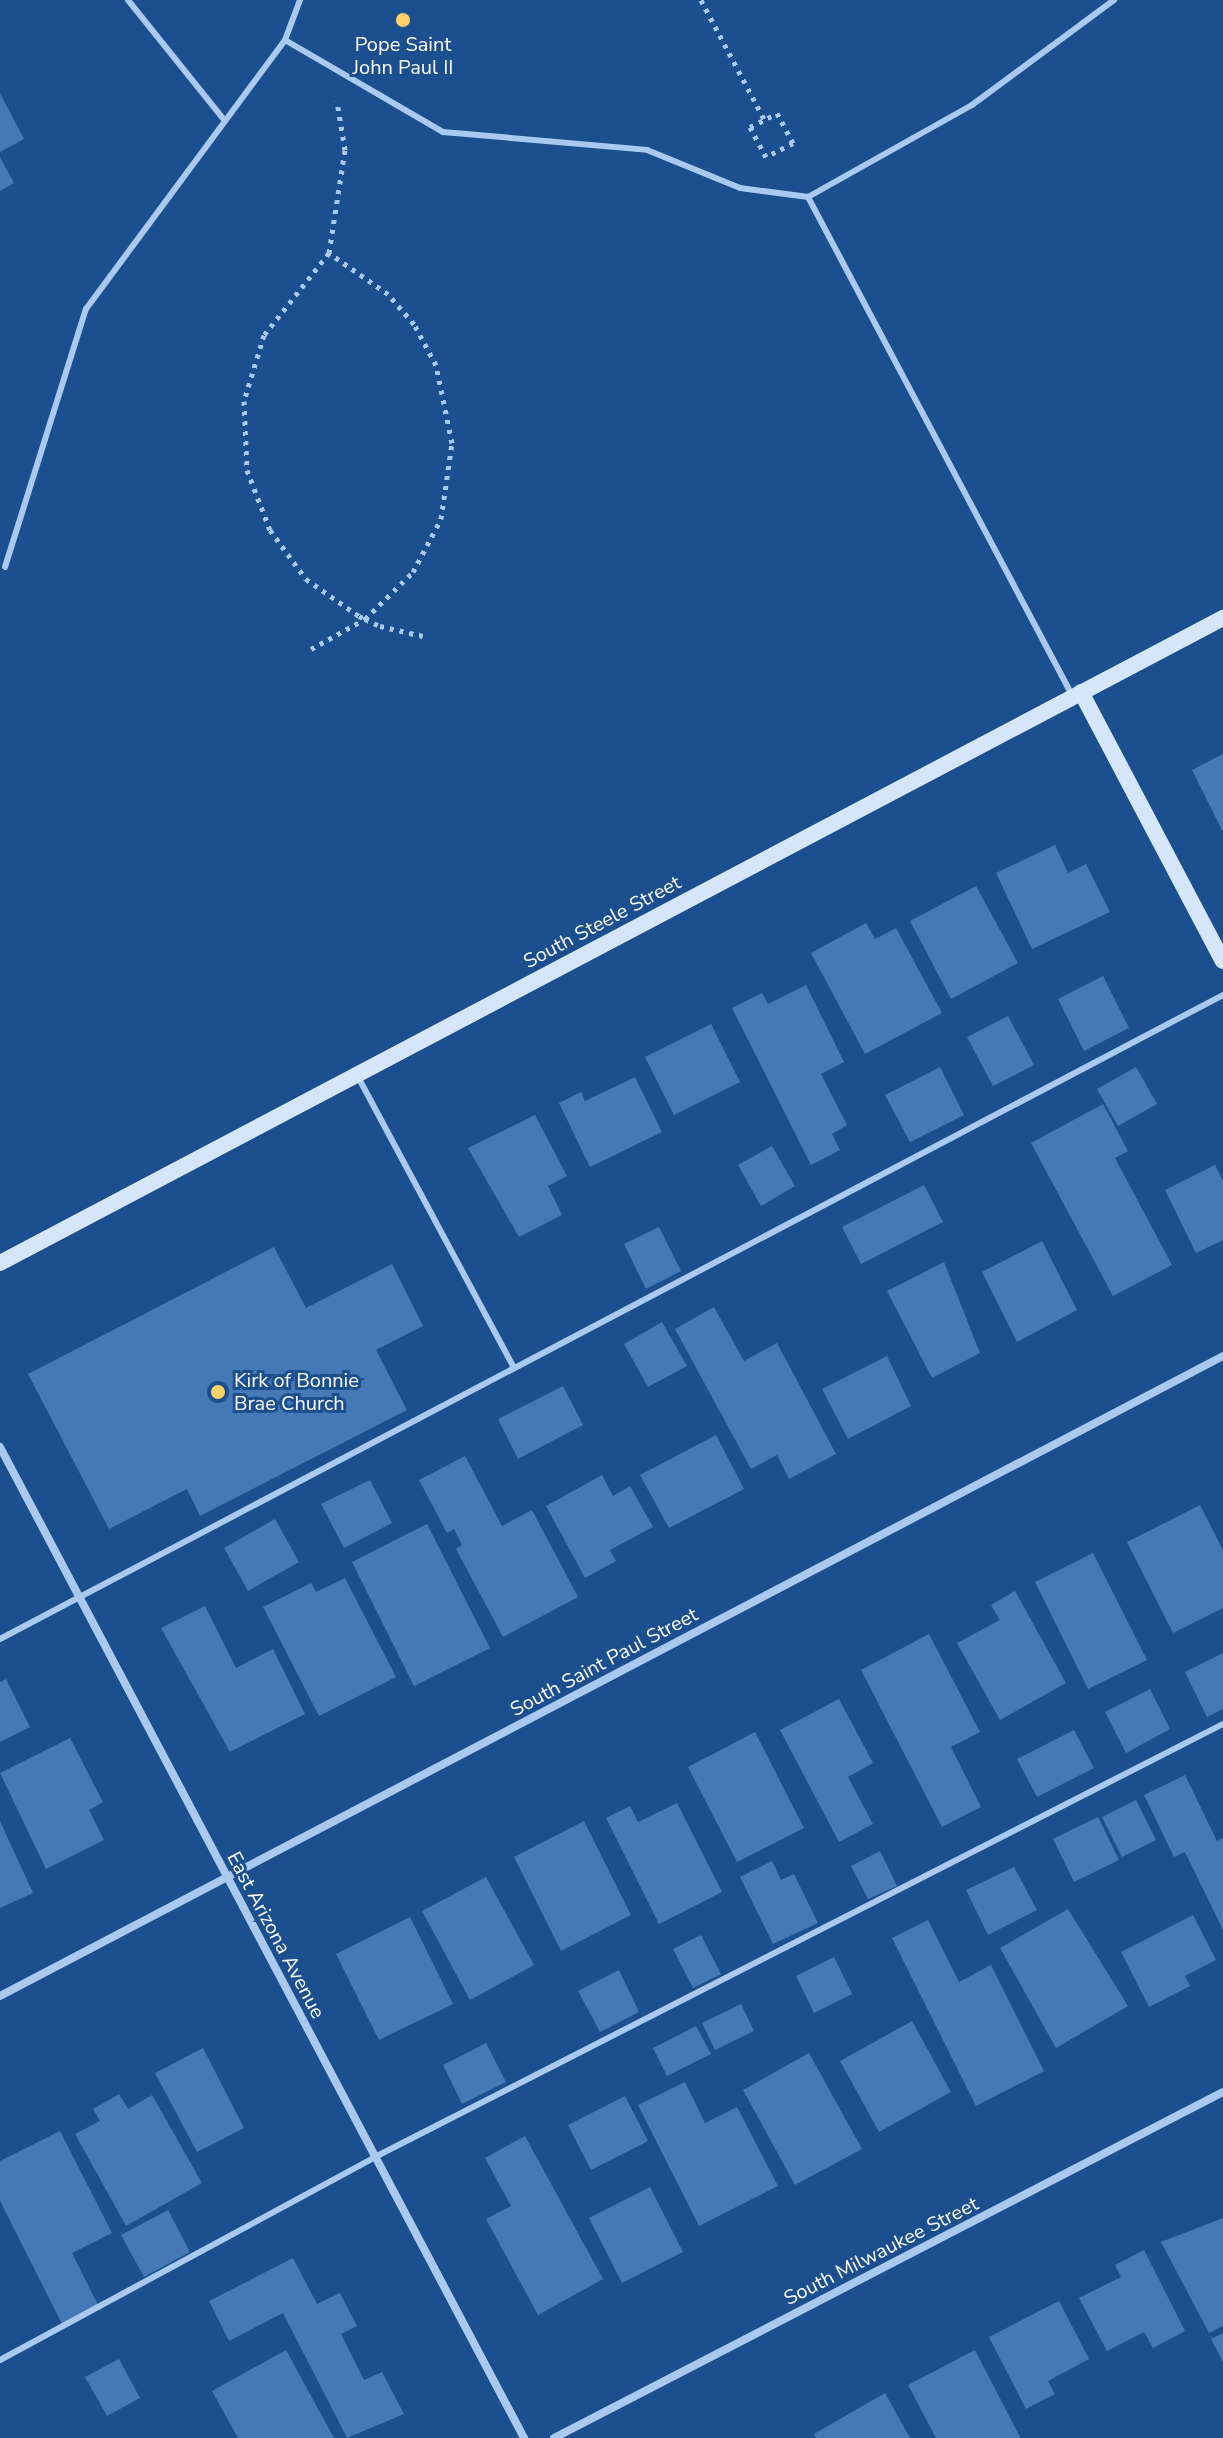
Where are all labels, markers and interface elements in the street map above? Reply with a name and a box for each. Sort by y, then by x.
marker: Pope Saint John Paul II [394,11,412,29]
place label: Pope Saint John Paul II [353,32,453,79]
street label: South Steele Street [519,870,685,974]
place label: Kirk of Bonnie Brae Church [234,1368,359,1415]
marker: Kirk of Bonnie Brae Church [209,1383,227,1401]
street label: South Saint Paul Street [506,1602,702,1722]
street label: East Arizona Avenue [222,1847,330,2023]
street label: South Milwaukee Street [780,2192,982,2310]

